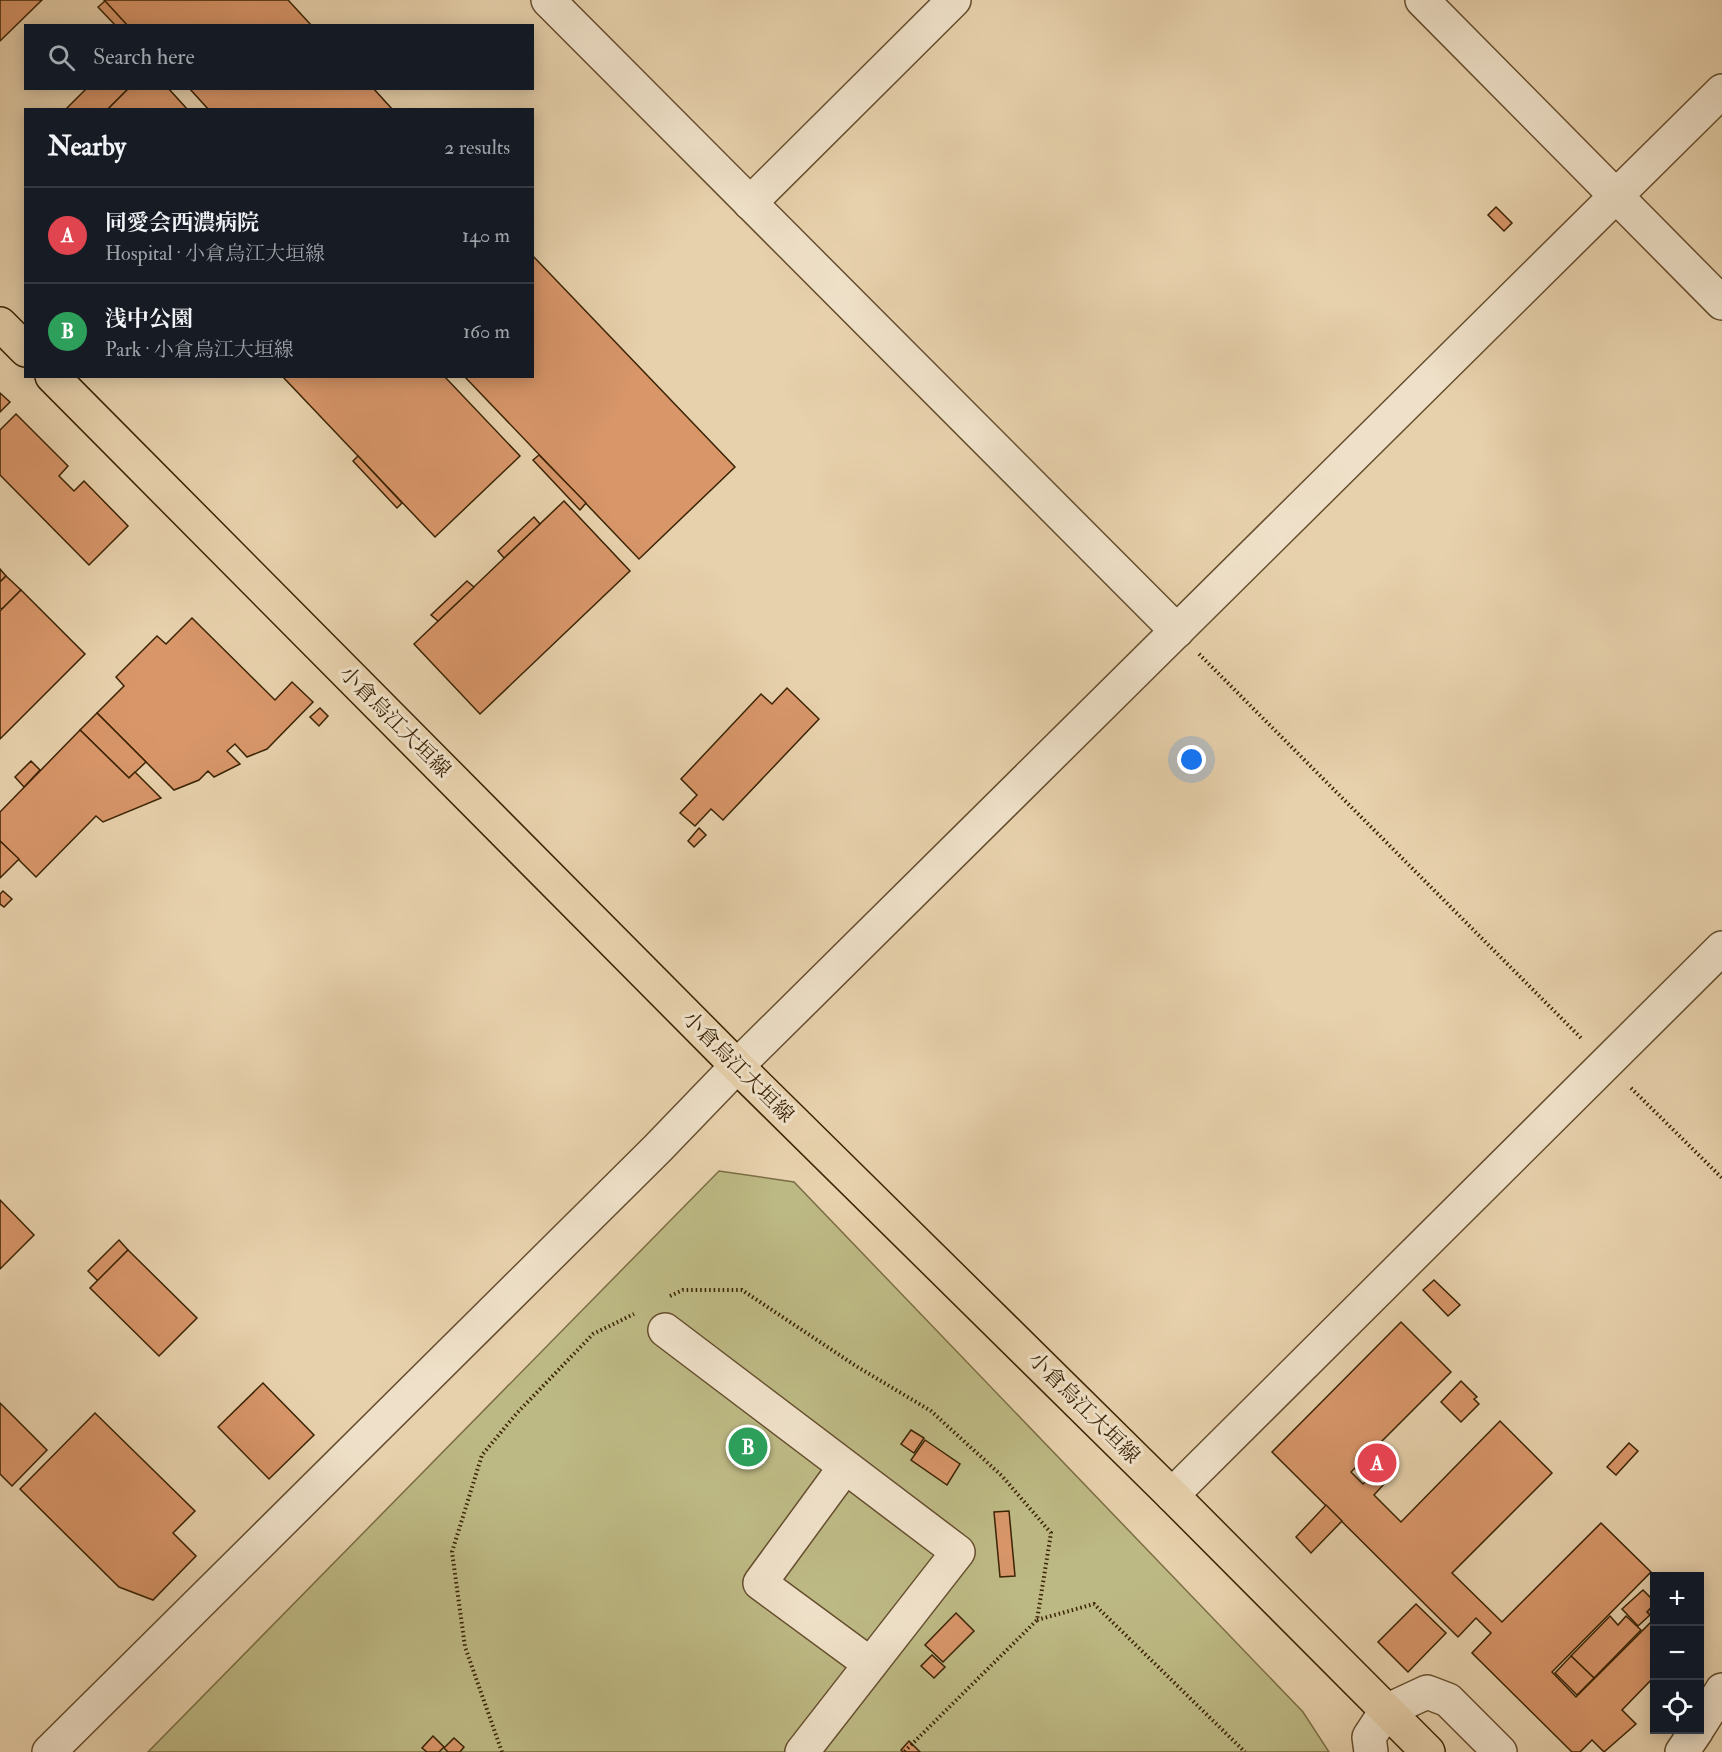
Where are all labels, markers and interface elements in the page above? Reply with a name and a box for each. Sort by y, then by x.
search box [24,24,534,90]
icon: search [45,41,78,74]
text: Search here [93,43,195,71]
text: Nearby [48,131,126,163]
text: 2 results [444,135,510,160]
text: 同愛会西濃病院 [105,209,259,237]
text: A [61,223,74,248]
text: 140 m [462,223,510,248]
text: Hospital · 小倉烏江大垣線 [105,241,325,266]
text: 浅中公園 [105,305,193,333]
text: B [61,319,74,344]
text: 160 m [463,319,510,344]
text: Park · 小倉烏江大垣線 [105,337,294,362]
street label: 小倉烏江大垣線 [333,660,457,784]
your location [1177,745,1206,774]
street label: 小倉烏江大垣線 [676,1005,800,1129]
street label: 小倉烏江大垣線 [1022,1346,1146,1470]
pin: B [728,1424,768,1470]
pin: A [1358,1440,1396,1486]
map controls [1650,1572,1704,1734]
button: + [1650,1572,1704,1626]
button: − [1650,1626,1704,1680]
button: locate [1650,1680,1704,1734]

